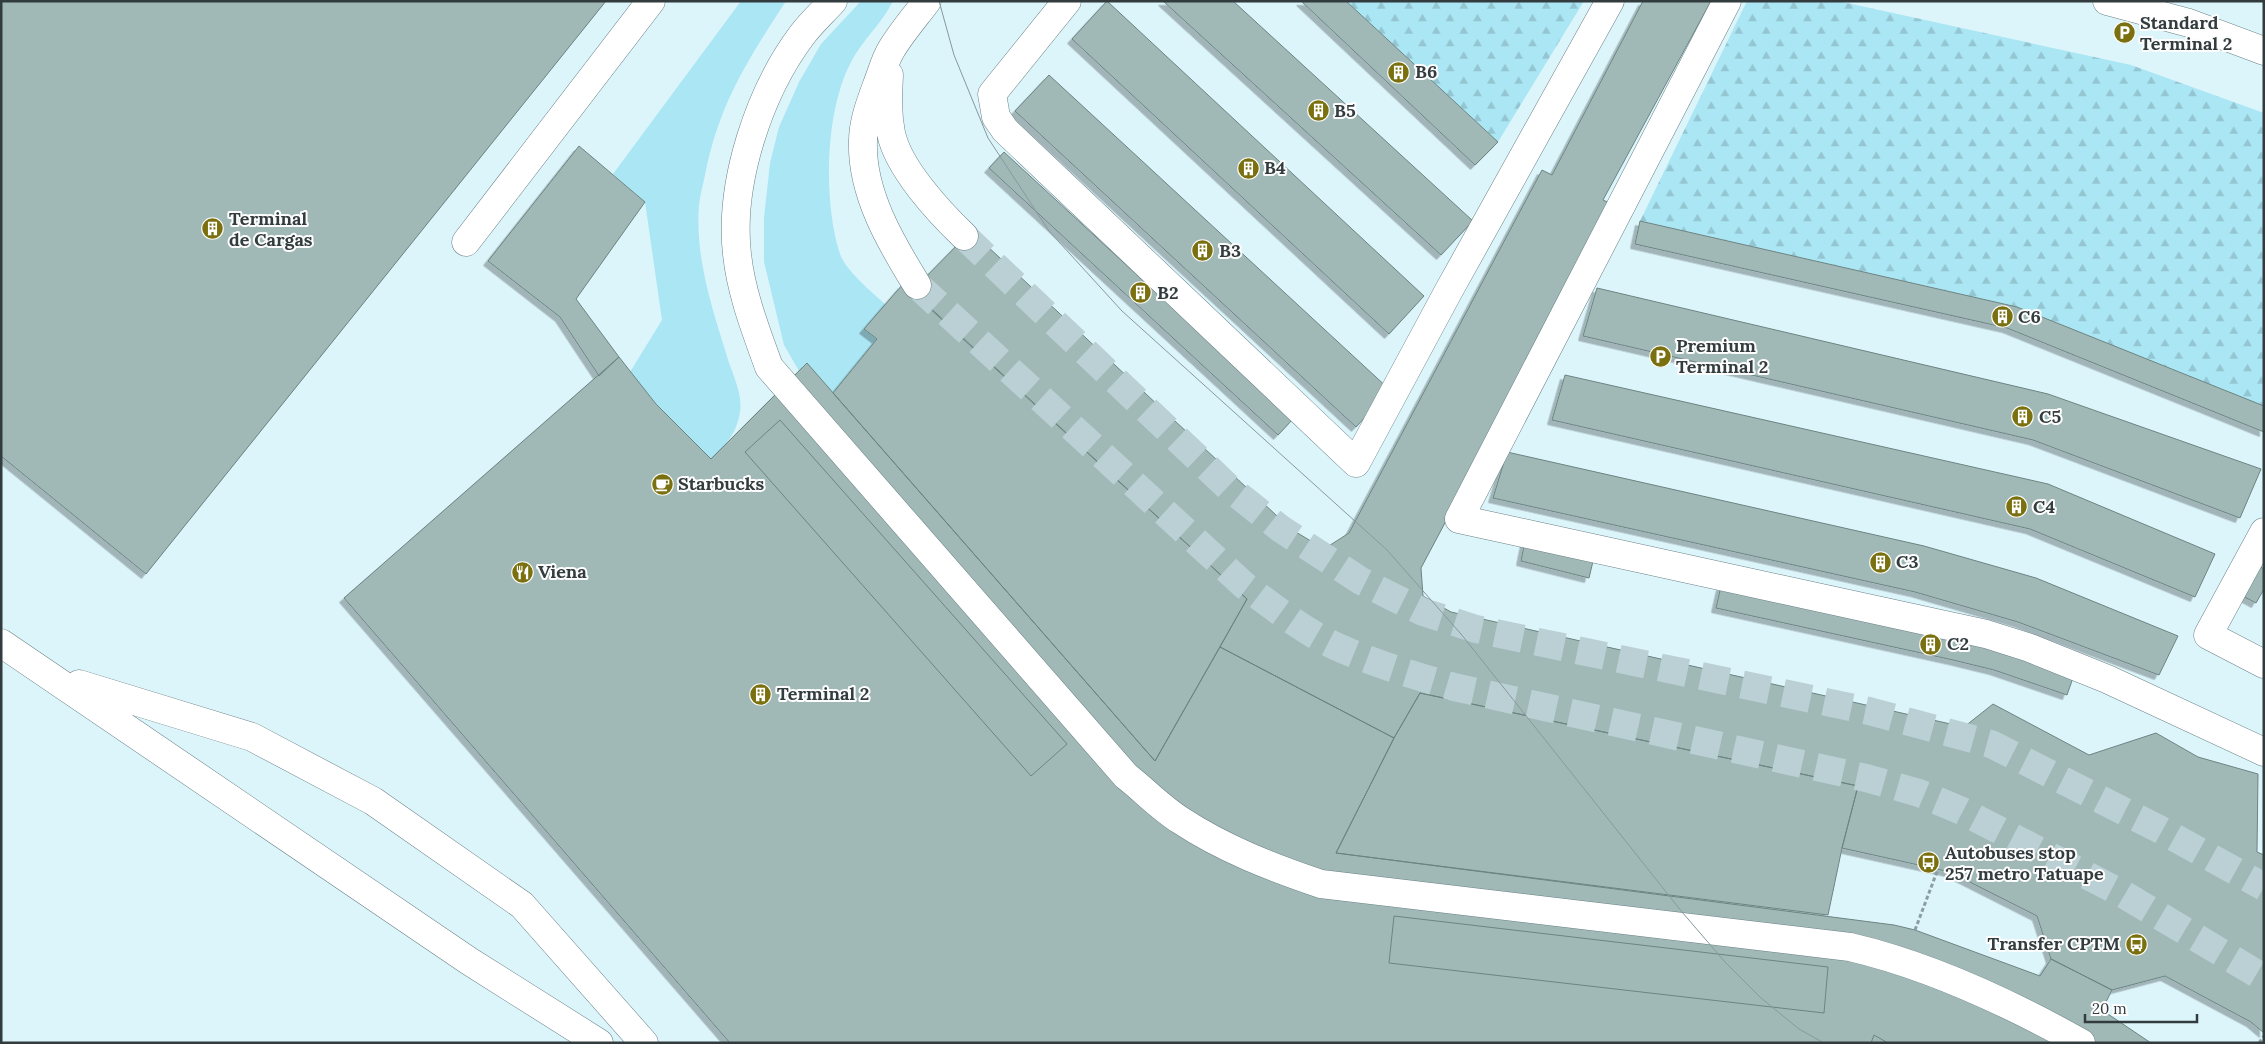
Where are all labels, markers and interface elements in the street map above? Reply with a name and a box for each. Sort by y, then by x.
place label: Standard Terminal 2 [2140,11,2232,55]
parking icon: Standard Terminal 2 [2112,21,2136,45]
building icon: B6 [1387,60,1411,84]
place label: B6 [1415,60,1437,83]
building icon: B5 [1306,99,1330,123]
place label: B5 [1334,99,1356,122]
building icon: B4 [1236,156,1260,180]
place label: B4 [1264,156,1286,179]
place label: Terminal de Cargas [229,207,313,251]
building icon: Terminal de Cargas [201,217,225,241]
building icon: B3 [1191,239,1215,263]
place label: B3 [1219,239,1241,262]
building icon: B2 [1129,281,1153,305]
place label: B2 [1157,281,1179,304]
building icon: C6 [1990,305,2014,329]
place label: C6 [2018,305,2041,328]
place label: Premium Terminal 2 [1676,334,1768,378]
parking icon: Premium Terminal 2 [1648,344,1672,368]
building icon: C5 [2011,405,2035,429]
place label: C5 [2039,405,2061,428]
cafe icon: Starbucks [650,472,674,496]
place label: Starbucks [678,472,764,495]
building icon: C4 [2005,495,2029,519]
place label: C4 [2033,495,2055,518]
building icon: C3 [1868,550,1892,574]
place label: C3 [1896,550,1919,573]
restaurant icon: Viena [510,560,534,584]
place label: Viena [538,560,587,583]
building icon: C2 [1919,632,1943,656]
place label: C2 [1947,632,1969,655]
building icon: Terminal 2 [749,682,773,706]
place label: Terminal 2 [777,682,869,705]
place label: Autobuses stop 257 metro Tatuape [1945,841,2104,885]
bus stop icon: Autobuses stop 257 metro Tatuape [1917,851,1941,875]
place label: Transfer CPTM [1988,932,2120,955]
bus stop icon: Transfer CPTM [2124,932,2148,956]
scale bar [2085,992,2198,1024]
text: 20 m [2092,999,2127,1018]

